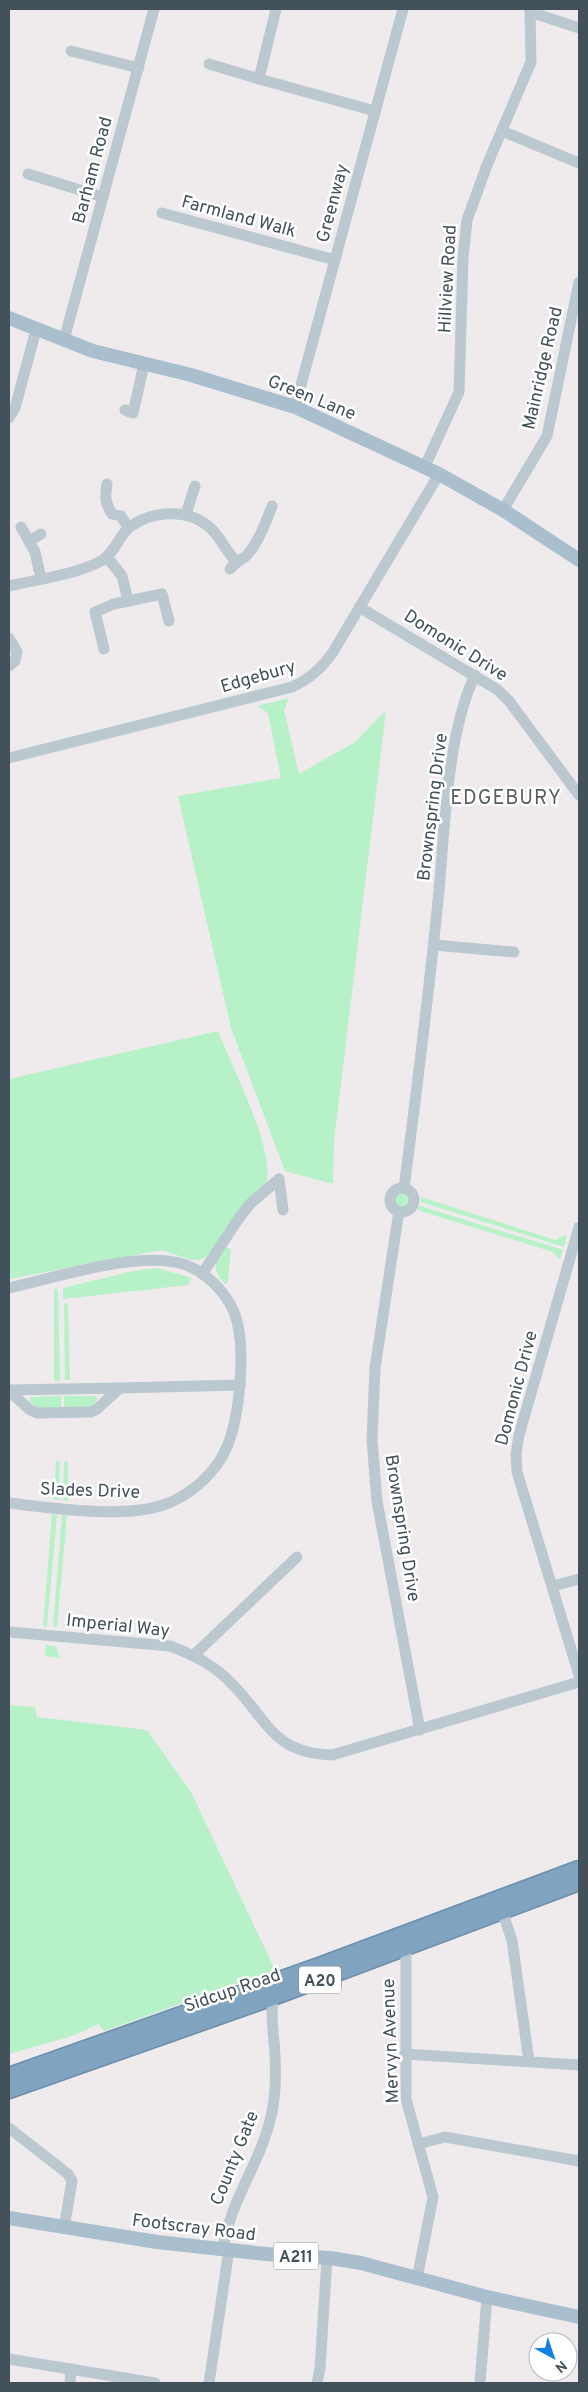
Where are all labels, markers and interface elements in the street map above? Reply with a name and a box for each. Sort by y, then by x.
street label: Barham Road [68,114,119,226]
street label: Greenway [312,162,355,245]
street label: Farmland Walk [179,191,298,244]
street label: Hillview Road [434,224,463,334]
street label: Mainridge Road [518,305,569,432]
street label: Green Lane [264,370,359,426]
street label: Domonic Drive [399,605,511,687]
street label: Edgebury [218,656,299,699]
street label: Brownspring Drive [413,732,454,882]
district label: EDGEBURY [450,786,562,812]
street label: Domonic Drive [491,1328,544,1448]
street label: Brownspring Drive [379,1453,425,1603]
street label: Slades Drive [39,1478,140,1505]
street label: Imperial Way [65,1610,171,1643]
street label: Sidcup Road [181,1964,284,2019]
road number: A20 [299,1966,341,1994]
street label: Mervyn Avenue [378,1978,405,2104]
street label: County Gate [206,2108,265,2209]
street label: Footscray Road [131,2209,257,2247]
road number: A211 [274,2242,318,2270]
north arrow [528,2332,578,2382]
text: N [551,2356,570,2376]

